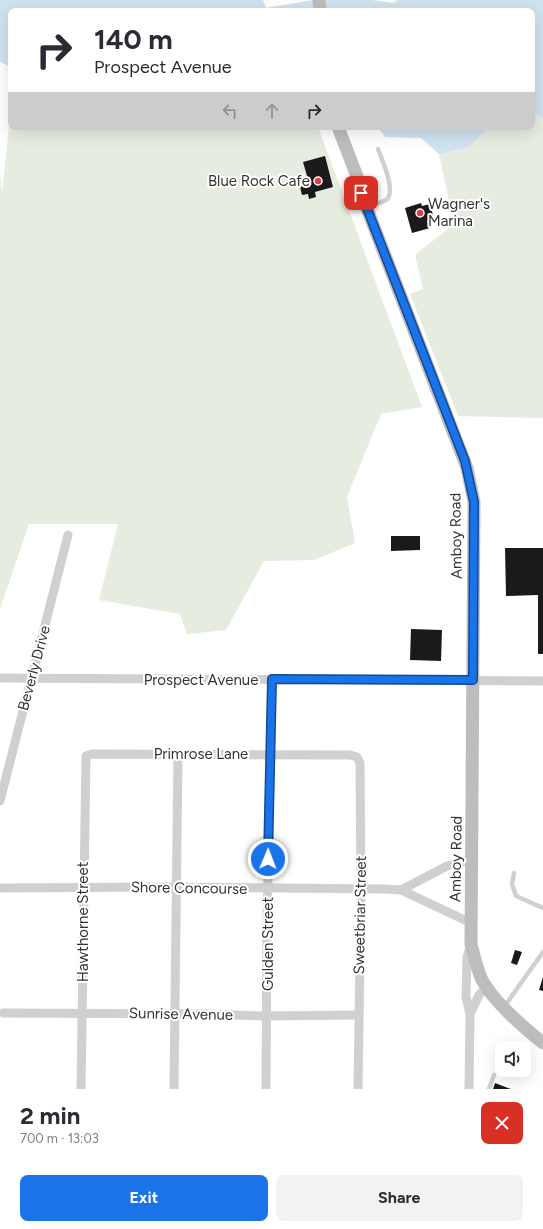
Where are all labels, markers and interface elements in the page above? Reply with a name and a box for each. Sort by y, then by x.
text: 140 m [94,22,173,56]
icon: right [28,24,80,76]
text: Prospect Avenue [94,56,232,78]
icon: left [219,100,241,122]
icon: ahead [261,100,283,122]
icon: right [303,100,325,122]
place label: Blue Rock Cafe [208,172,310,190]
marker: Blue Rock Cafe [313,176,323,186]
pin [344,176,378,210]
icon: arrive [350,182,372,204]
place label: Wagner's Marina [428,195,490,230]
marker: Wagner's Marina [415,208,425,218]
street label: Amboy Road [446,493,466,579]
street label: Beverly Drive [14,623,54,713]
street label: Prospect Avenue [144,671,258,689]
street label: Primrose Lane [154,745,248,763]
street label: Amboy Road [446,816,466,902]
position arrow [247,838,289,880]
street label: Sweetbriar Street [350,855,370,974]
street label: Hawthorne Street [74,861,92,982]
street label: Shore Concourse [131,878,247,898]
street label: Gulden Street [259,897,277,991]
street label: Sunrise Avenue [129,1004,233,1024]
map controls [495,1041,531,1077]
button: sound [495,1041,531,1077]
text: 2 min [20,1101,80,1130]
button: close [481,1102,523,1144]
text: 700 m · 13:03 [20,1131,99,1146]
button: Exit [20,1175,268,1221]
button: Share [276,1175,523,1221]

